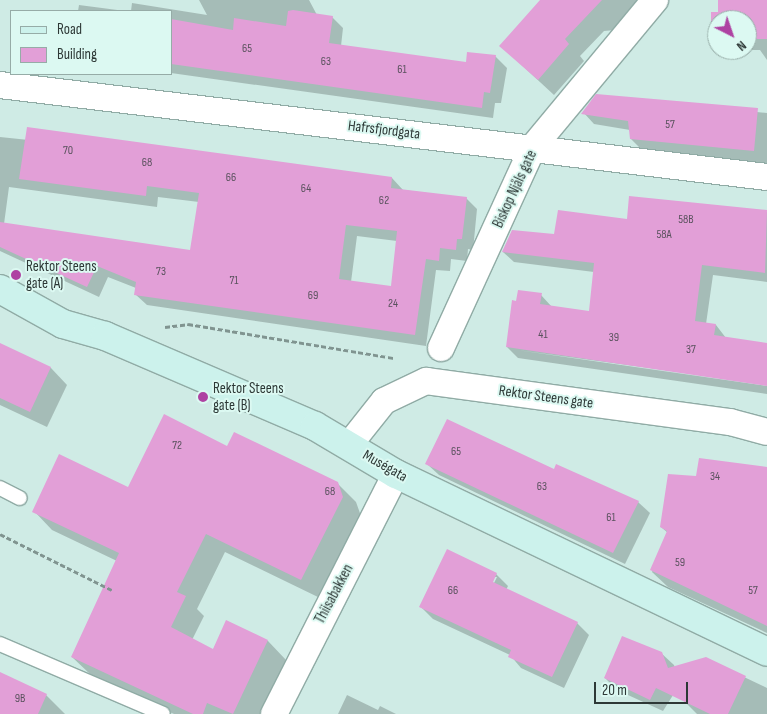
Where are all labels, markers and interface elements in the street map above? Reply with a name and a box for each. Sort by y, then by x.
legend [10,10,172,75]
north arrow [707,10,757,60]
text: Road [57,20,82,39]
text: N [733,37,750,55]
house number: 65 [242,42,252,56]
text: Building [57,45,97,64]
house number: 63 [321,55,331,69]
house number: 61 [397,63,407,77]
street label: Hafrsfjordgata [347,117,421,143]
house number: 57 [665,118,675,132]
house number: 70 [63,144,73,158]
street label: Biskop Njåls gate [489,147,541,231]
house number: 68 [142,156,152,170]
house number: 66 [226,171,236,185]
house number: 64 [301,182,311,196]
house number: 62 [379,194,389,208]
house number: 58B [678,213,694,227]
house number: 58A [656,228,672,242]
place label: Rektor Steens gate (A) [26,257,97,292]
house number: 73 [156,265,166,279]
marker: Rektor Steens gate (A) [10,269,22,281]
house number: 71 [229,274,239,288]
house number: 69 [308,289,318,303]
house number: 24 [388,297,398,311]
house number: 41 [538,328,548,342]
house number: 39 [609,331,619,345]
house number: 37 [686,343,696,357]
place label: Rektor Steens gate (B) [213,379,284,414]
street label: Rektor Steens gate [498,381,594,413]
marker: Rektor Steens gate (B) [197,391,209,403]
house number: 72 [172,439,182,453]
house number: 65 [451,445,461,459]
street label: Muségata [360,446,410,486]
house number: 34 [710,470,720,484]
house number: 63 [537,480,547,494]
house number: 68 [325,485,335,499]
house number: 61 [606,511,616,525]
house number: 59 [675,556,685,570]
street label: Thiisabakken [311,561,357,627]
house number: 66 [448,584,458,598]
house number: 57 [748,584,758,598]
scale bar [597,672,691,704]
text: 20 m [602,681,627,700]
house number: 9B [15,692,25,706]

